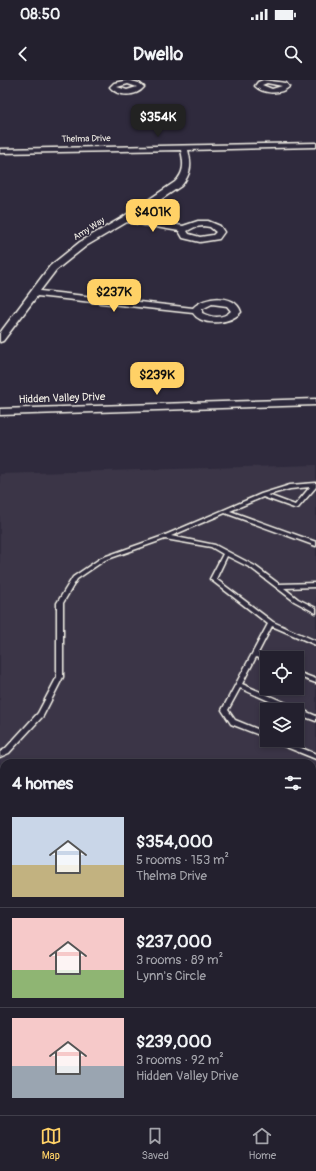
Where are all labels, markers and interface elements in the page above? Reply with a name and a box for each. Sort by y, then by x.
text: 08:50 [20,5,60,24]
icon: back [12,43,34,65]
text: Dwello [133,43,183,66]
icon: search [282,43,304,65]
pin: $354K [130,104,186,138]
text: $354K [140,109,176,125]
street label: Thelma Drive [61,133,111,145]
pin: $401K [125,199,181,233]
text: $401K [135,204,171,220]
street label: Amy Way [71,215,107,243]
pin: $237K [86,279,142,313]
text: $237K [96,284,132,300]
pin: $239K [129,362,185,396]
text: $239K [139,367,175,383]
street label: Hidden Valley Drive [19,390,106,406]
map controls [260,651,304,747]
button: locate [260,651,304,695]
button: layers [260,703,304,747]
icon: filters [282,772,304,794]
text: 4 homes [12,773,73,794]
text: $354,000 [136,831,213,852]
icon: home [44,833,92,881]
text: 5 rooms · 153 m² [136,852,229,868]
text: Thelma Drive [136,868,207,884]
text: $237,000 [136,931,212,952]
icon: home [44,934,92,982]
text: 3 rooms · 89 m² [136,952,223,968]
text: Lynn's Circle [136,968,206,984]
text: $239,000 [136,1031,212,1052]
icon: home [44,1034,92,1082]
text: 3 rooms · 92 m² [136,1052,224,1068]
text: Hidden Valley Drive [136,1068,238,1084]
tab: Map [40,1125,62,1162]
tab: Saved [141,1125,169,1162]
tab: Home [248,1125,276,1162]

